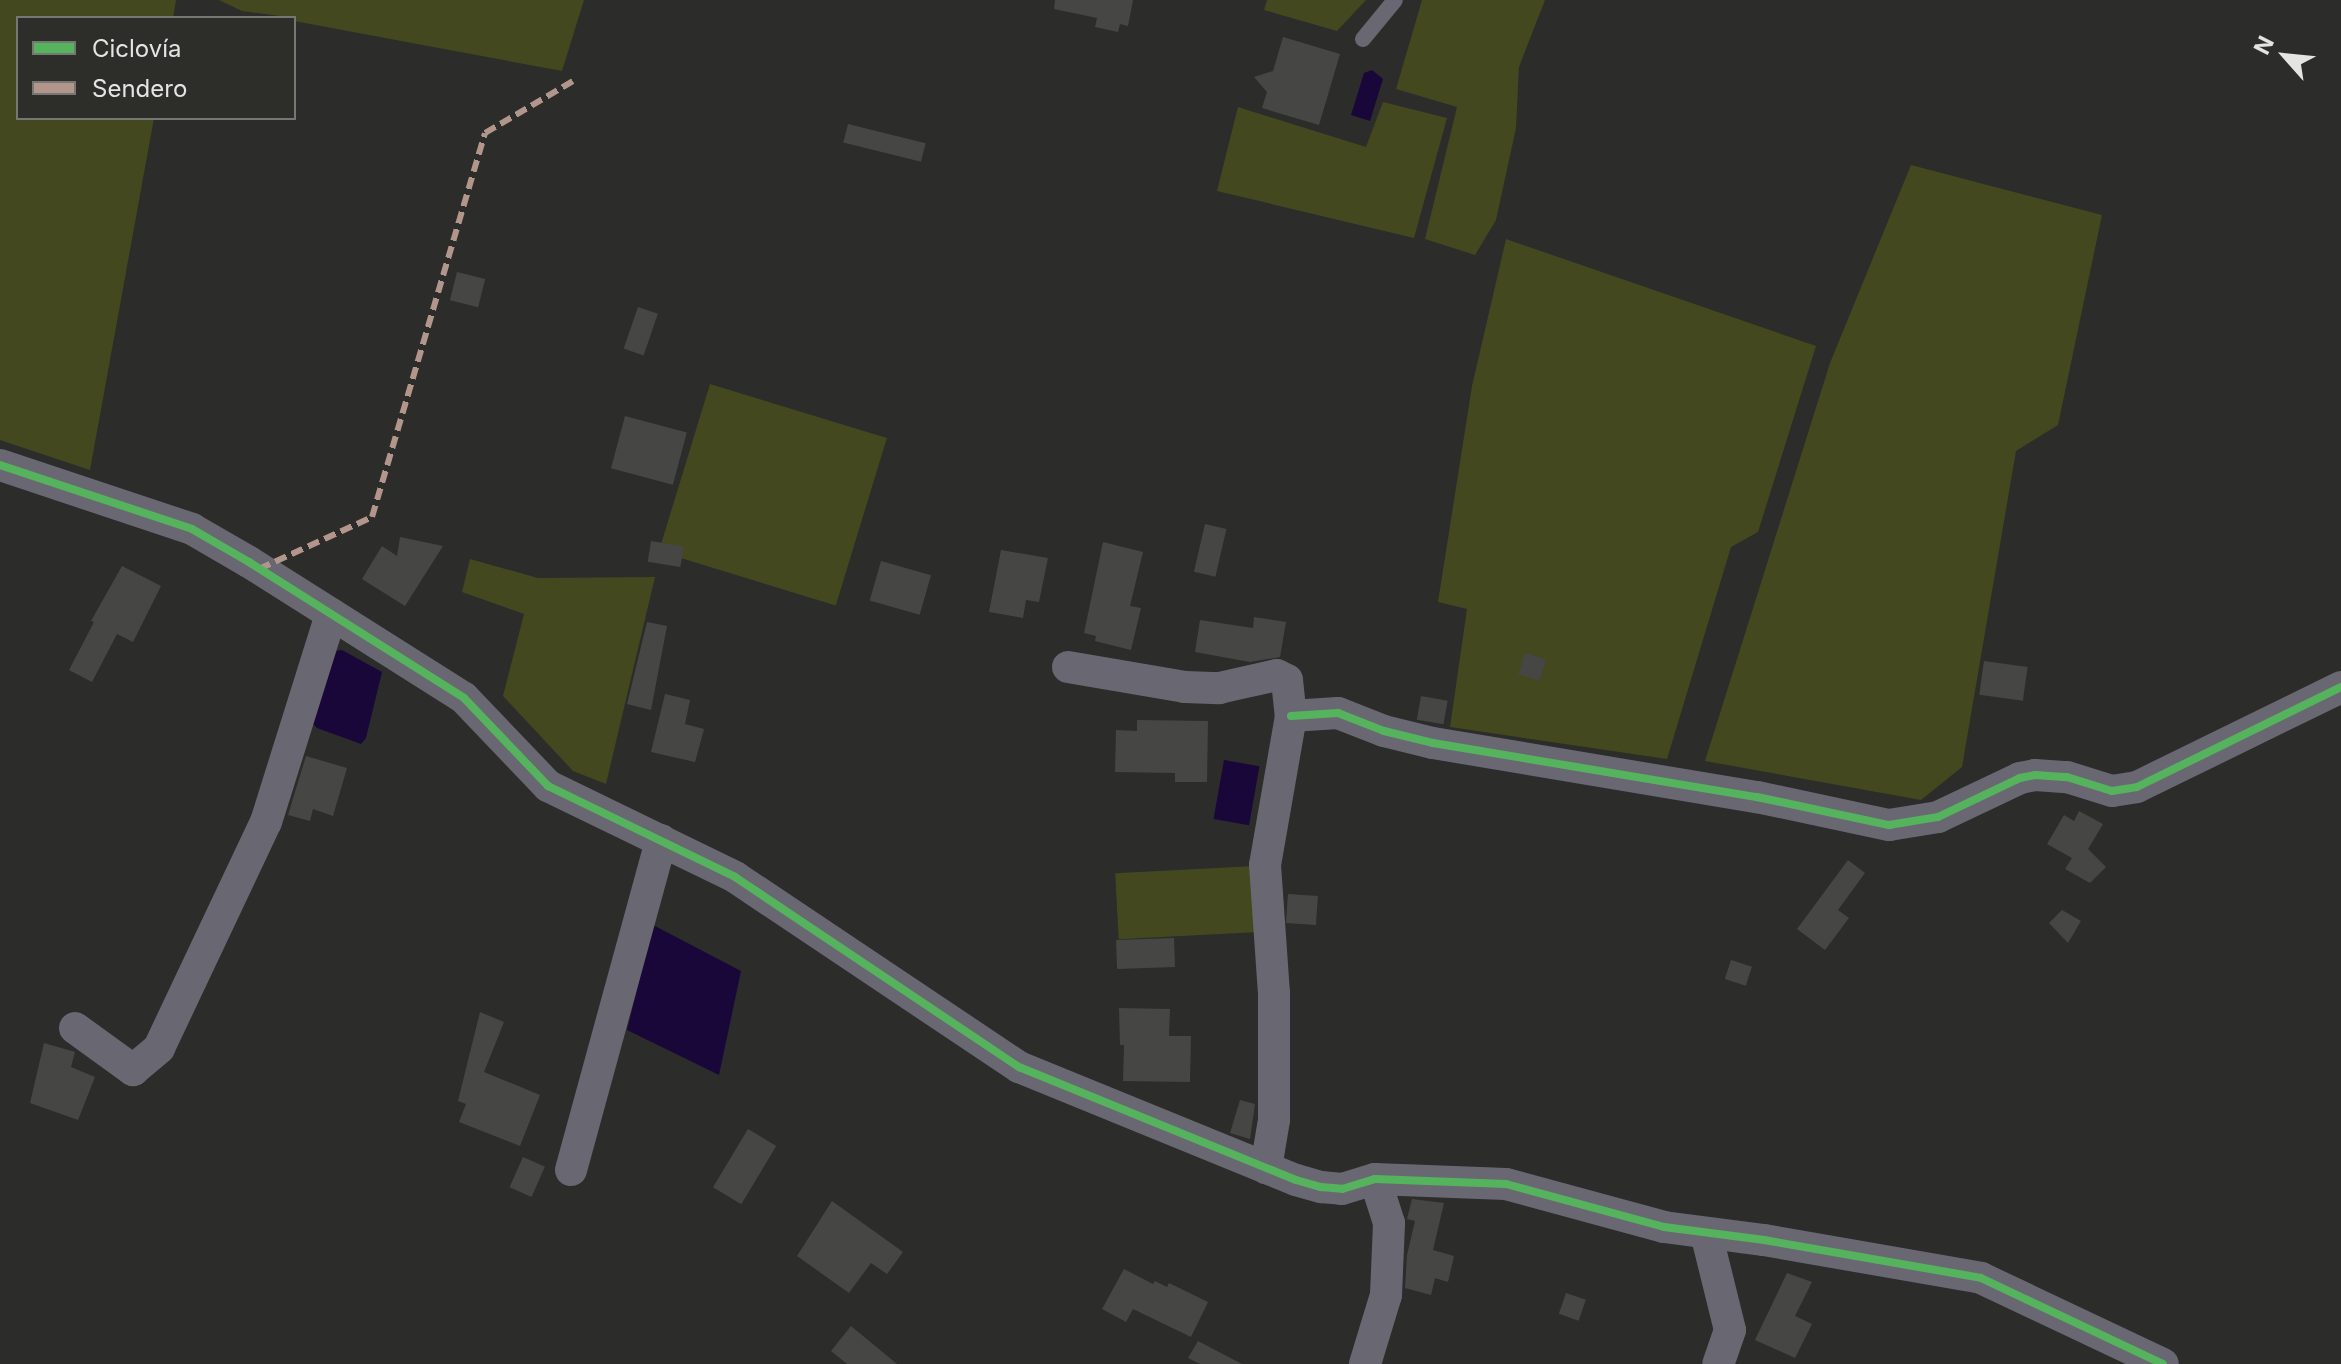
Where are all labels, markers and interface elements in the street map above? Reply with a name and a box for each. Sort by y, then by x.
legend [16,16,296,120]
north arrow [2245,16,2325,96]
text: N [2248,32,2279,58]
text: Ciclovía [92,34,182,63]
text: Sendero [92,74,187,103]

